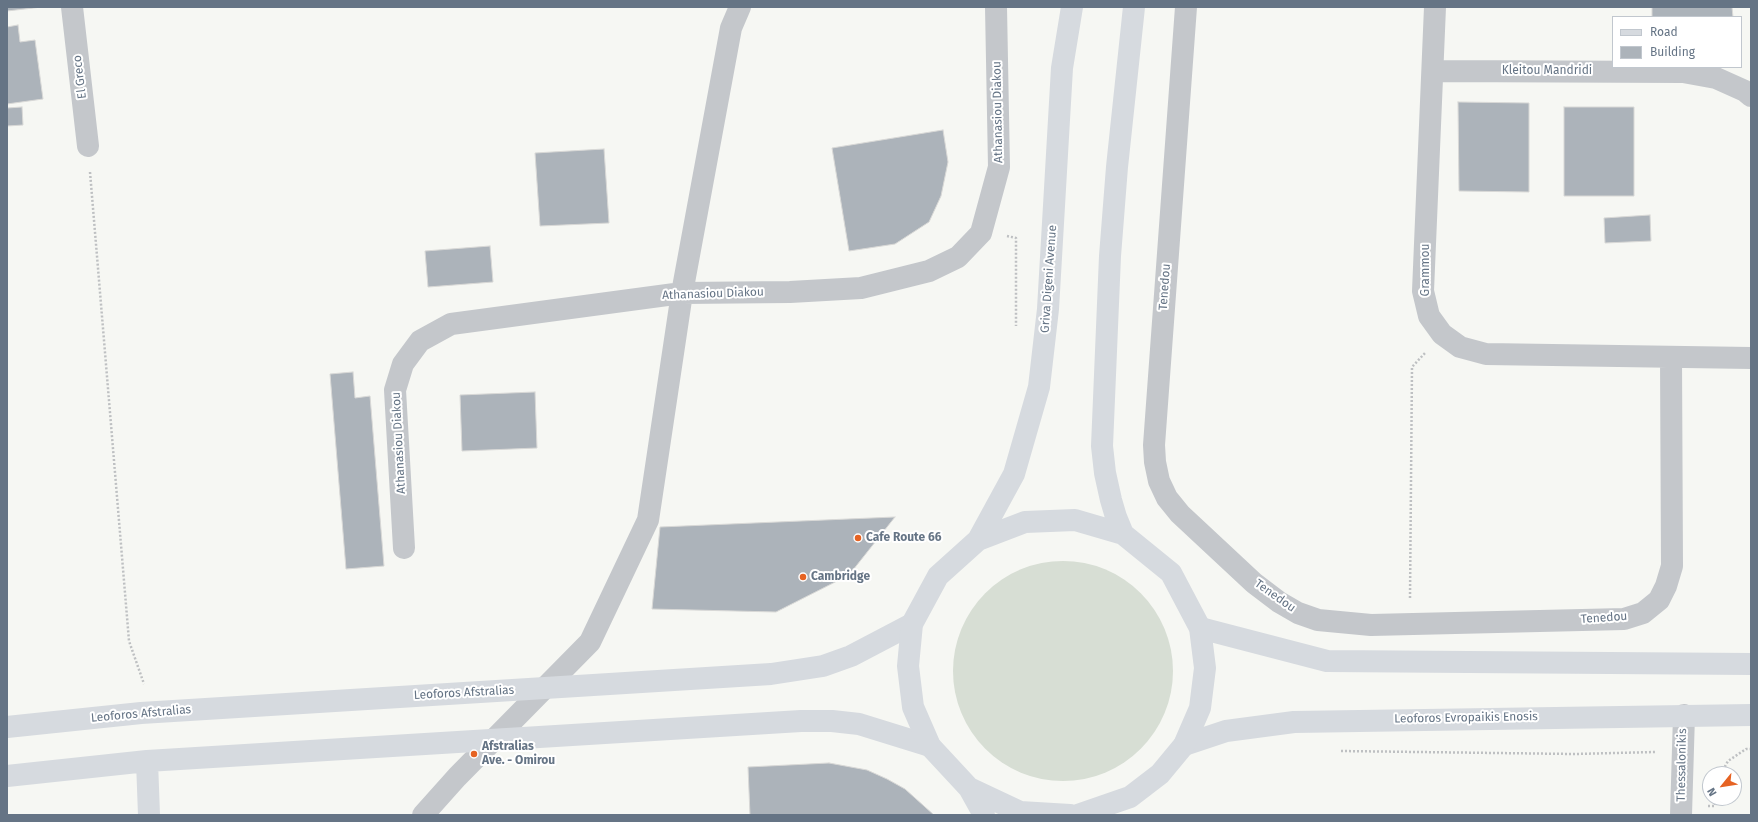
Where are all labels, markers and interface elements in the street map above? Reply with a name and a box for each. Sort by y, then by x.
legend [1612,16,1742,68]
text: Road [1650,25,1678,39]
text: Building [1650,45,1695,59]
street label: El Greco [70,54,90,100]
street label: Athanasiou Diakou [990,61,1006,163]
street label: Kleitou Mandridi [1502,64,1592,78]
street label: Griva Digeni Avenue [1038,225,1060,333]
street label: Grammou [1419,244,1433,296]
street label: Tenedou [1156,263,1174,311]
street label: Athanasiou Diakou [662,285,764,303]
street label: Athanasiou Diakou [389,392,409,494]
place label: Cafe Route 66 [866,531,941,545]
marker: Cafe Route 66 [853,533,863,543]
place label: Cambridge [811,570,870,584]
marker: Cambridge [798,572,808,582]
street label: Tenedou [1252,577,1298,615]
street label: Tenedou [1580,609,1628,627]
street label: Leoforos Afstralias [413,683,515,703]
street label: Leoforos Afstralias [90,702,192,726]
street label: Leoforos Evropaikis Enosis [1394,710,1538,726]
street label: Thessalonikis [1674,728,1690,802]
place label: Afstralias Ave. - Omirou [482,740,555,768]
marker: Afstralias Ave. - Omirou [469,749,479,759]
north arrow [1702,766,1742,806]
text: N [1705,785,1719,798]

